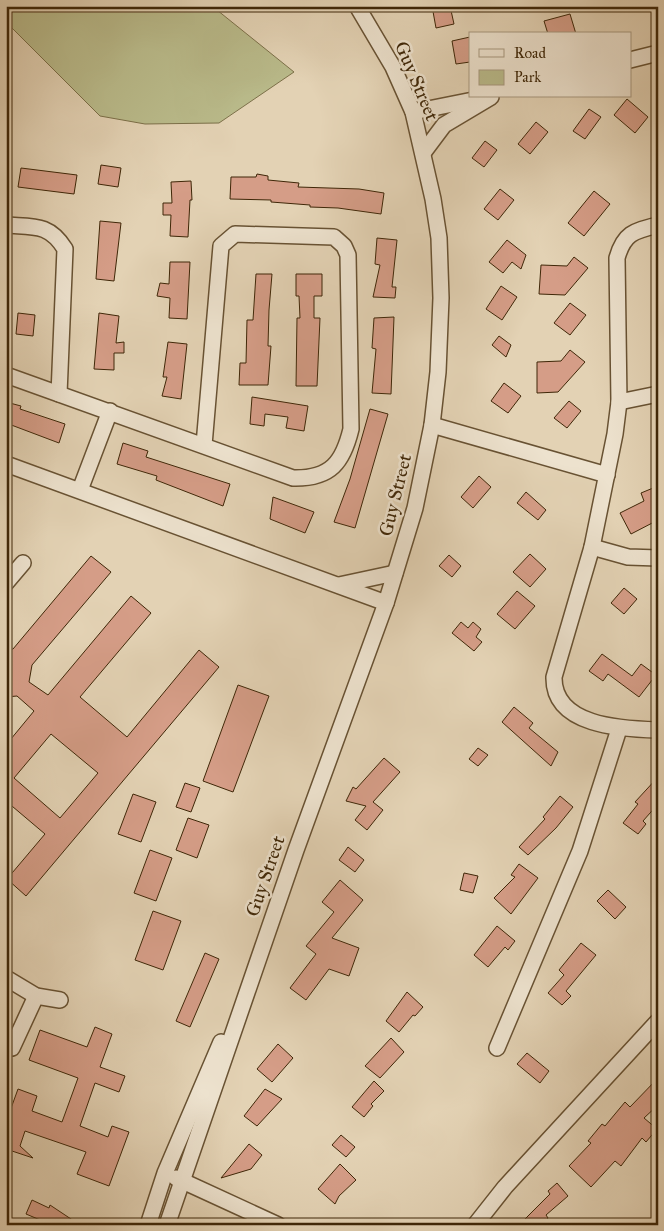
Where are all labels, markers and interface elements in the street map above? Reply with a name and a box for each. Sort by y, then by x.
legend [469,32,632,98]
street label: Guy Street [390,38,444,124]
text: Road [514,44,546,62]
text: Park [514,68,541,86]
street label: Guy Street [374,451,416,539]
street label: Guy Street [240,832,290,920]

